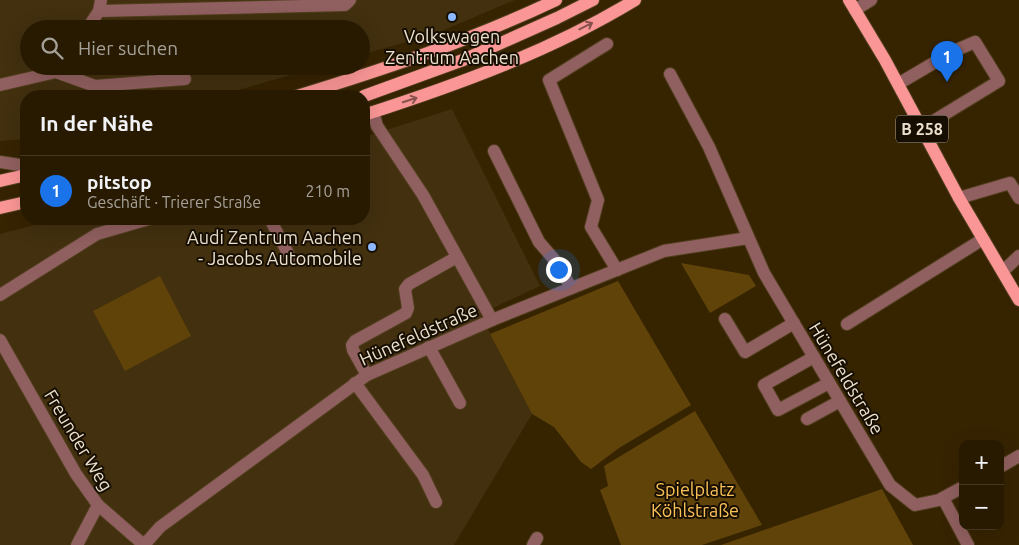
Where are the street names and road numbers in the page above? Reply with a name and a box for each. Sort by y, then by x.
road number: B 258 [896,116,948,142]
street label: Hünefeldstraße [356,299,480,369]
street label: Hünefeldstraße [806,319,888,437]
street label: Freunder Weg [41,386,117,494]

